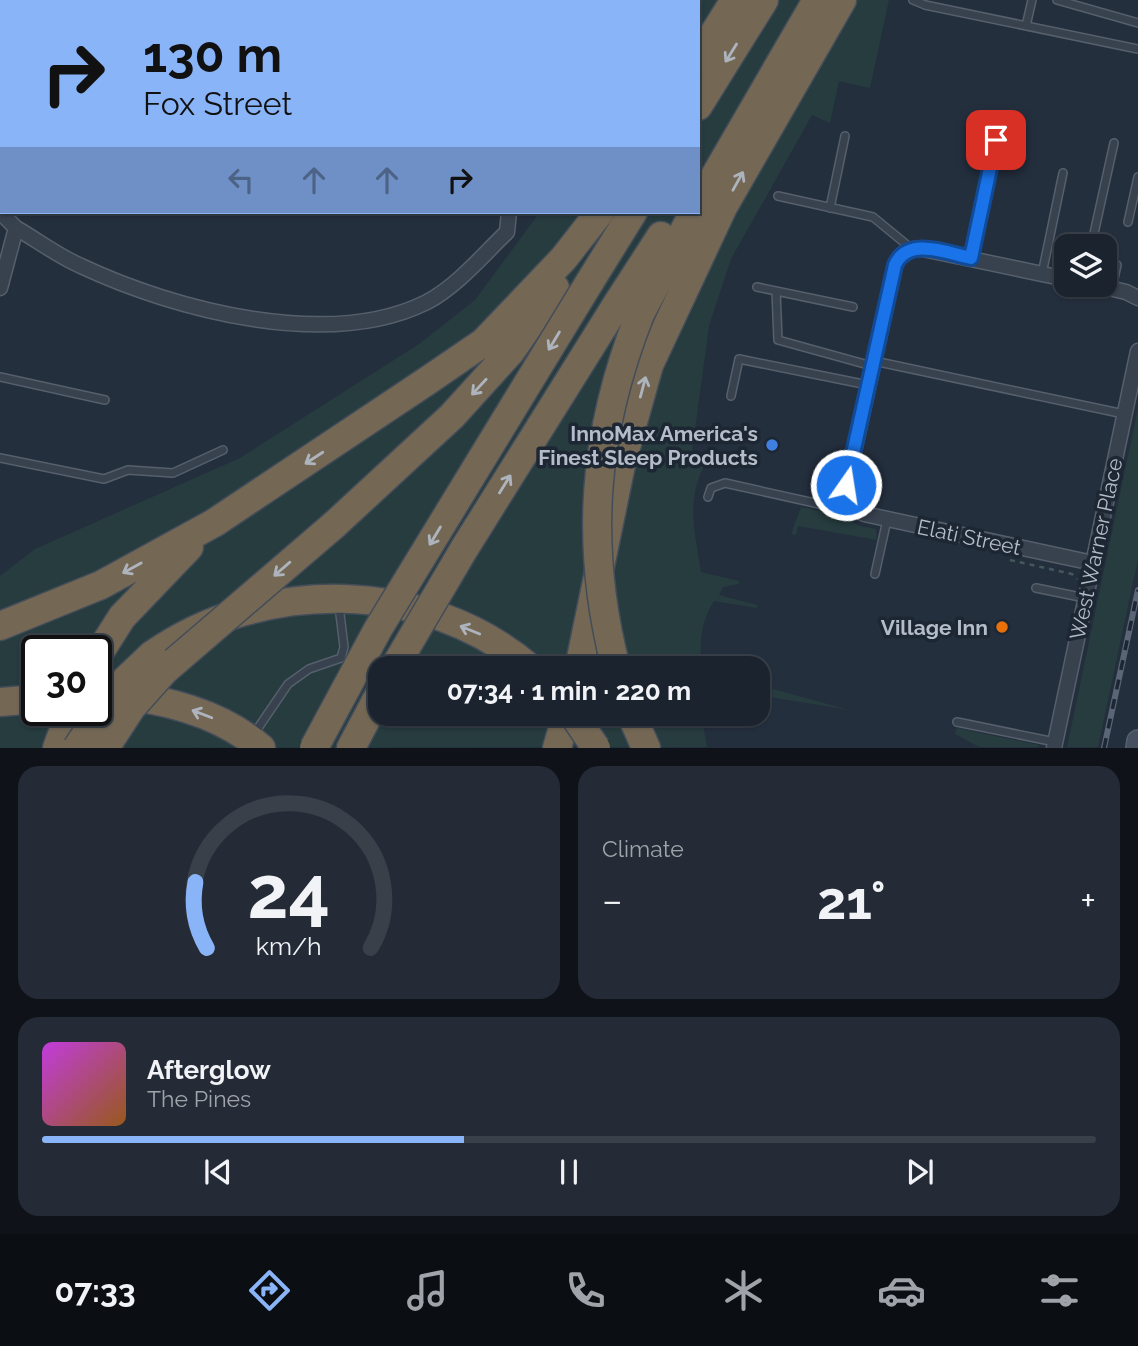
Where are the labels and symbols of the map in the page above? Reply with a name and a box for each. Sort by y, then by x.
one-way arrow [724,42,738,62]
pin [966,110,1026,170]
one-way arrow [732,171,745,192]
one-way arrow [546,331,560,351]
one-way arrow [637,376,650,398]
one-way arrow [471,378,487,396]
place label: InnoMax America's Finest Sleep Products [538,421,758,470]
marker: InnoMax America's Finest Sleep Products [764,437,780,453]
position arrow [809,448,883,522]
one-way arrow [305,450,324,465]
street label: West Warner Place [1065,456,1127,642]
one-way arrow [497,475,512,494]
street label: Elati Street [915,514,1023,560]
one-way arrow [428,525,442,545]
one-way arrow [122,561,143,575]
one-way arrow [273,561,291,577]
place label: Village Inn [881,615,988,640]
marker: Village Inn [994,619,1010,635]
one-way arrow [460,623,482,636]
speed limit sign: 30 [21,635,112,726]
one-way arrow [191,707,213,720]

